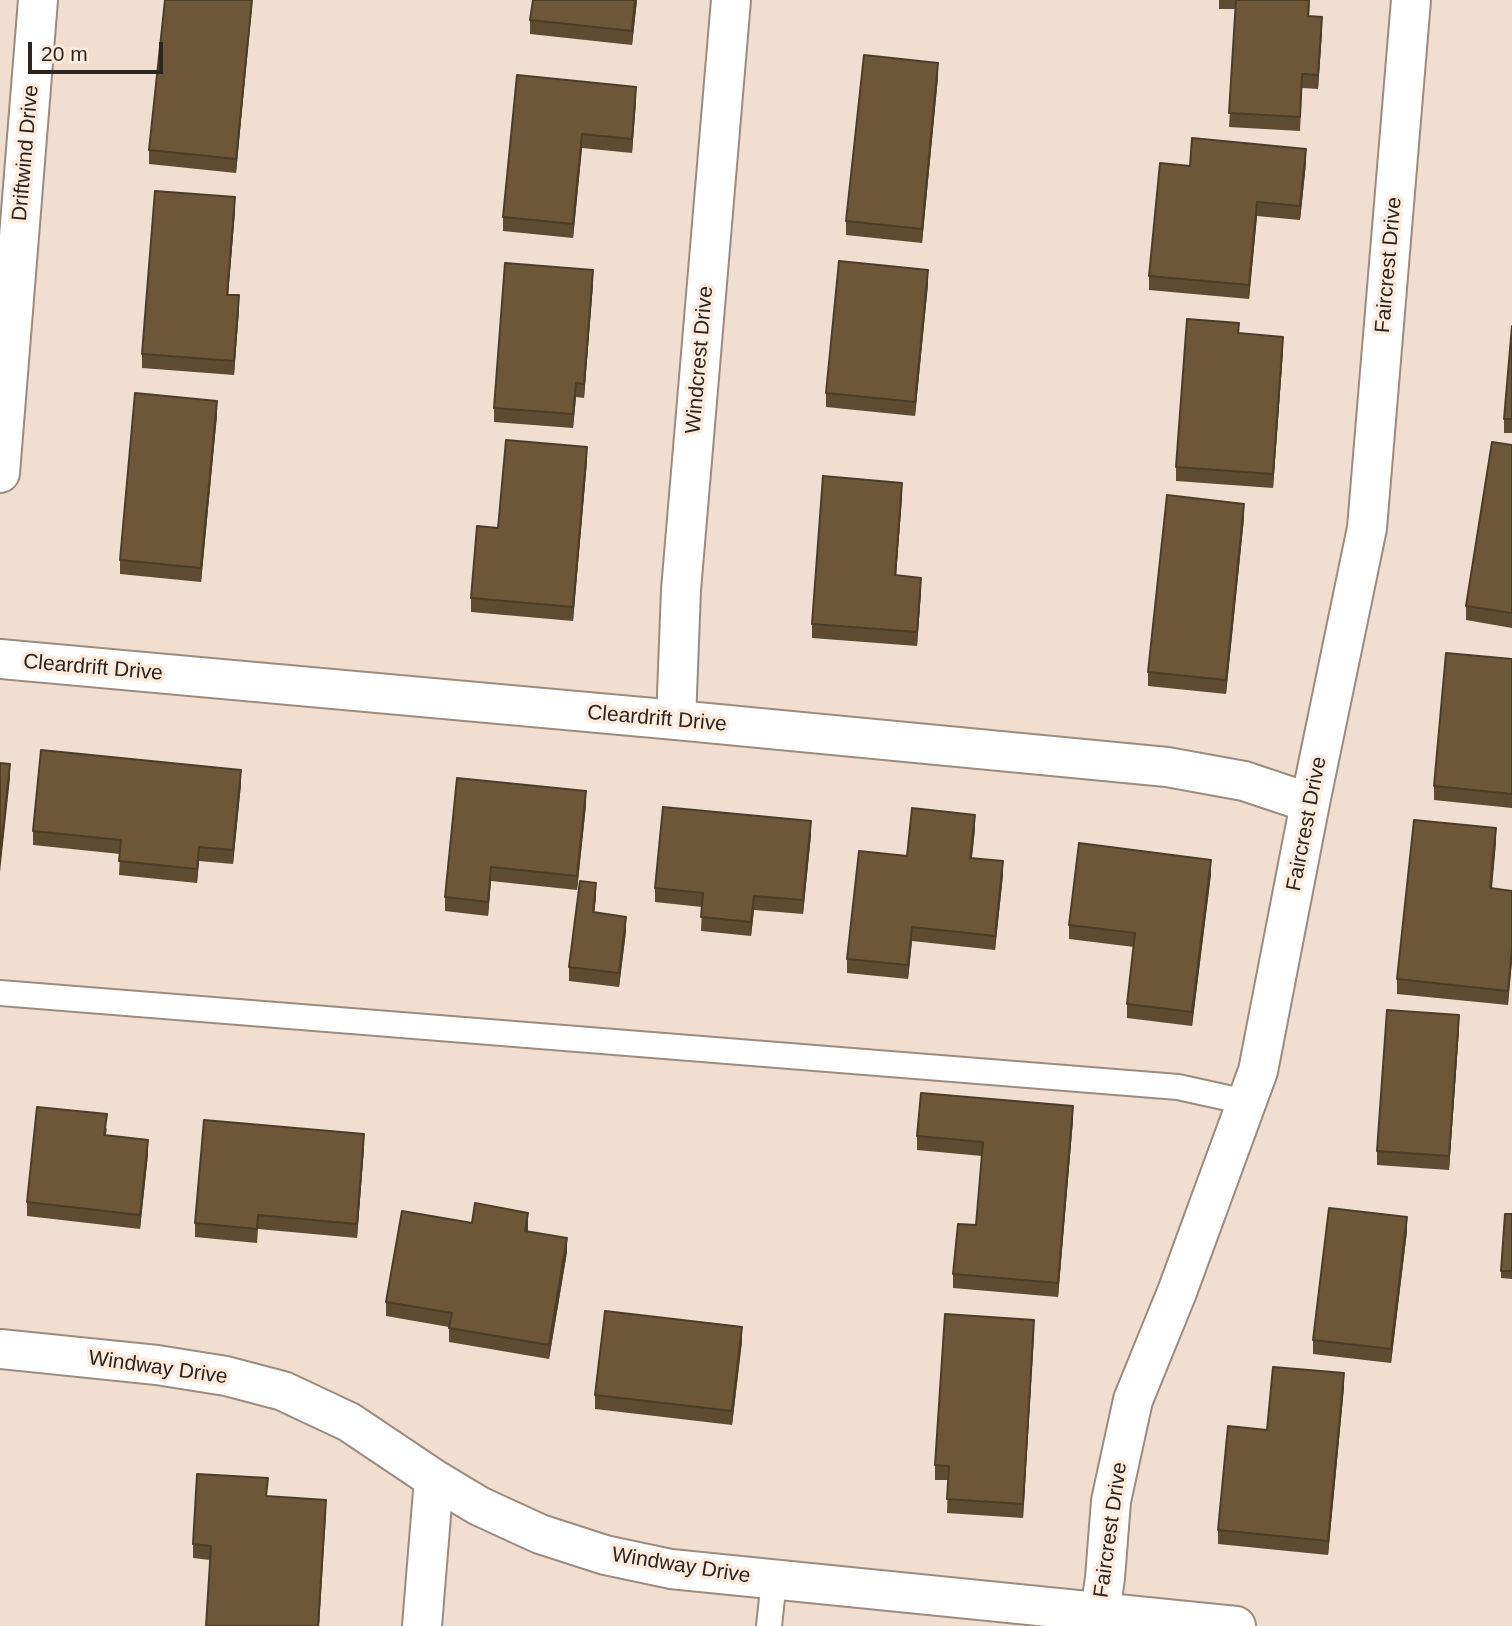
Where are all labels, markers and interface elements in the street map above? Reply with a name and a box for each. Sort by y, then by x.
scale bar [32,28,166,72]
text: 20 m [41,42,88,65]
street label: Driftwind Drive [7,84,45,222]
street label: Faircrest Drive [1370,196,1408,334]
street label: Windcrest Drive [681,285,719,435]
street label: Cleardrift Drive [22,649,164,687]
street label: Cleardrift Drive [586,700,728,738]
street label: Faircrest Drive [1282,755,1332,893]
street label: Windway Drive [87,1346,229,1390]
street label: Faircrest Drive [1089,1461,1133,1599]
street label: Windway Drive [610,1543,752,1589]

